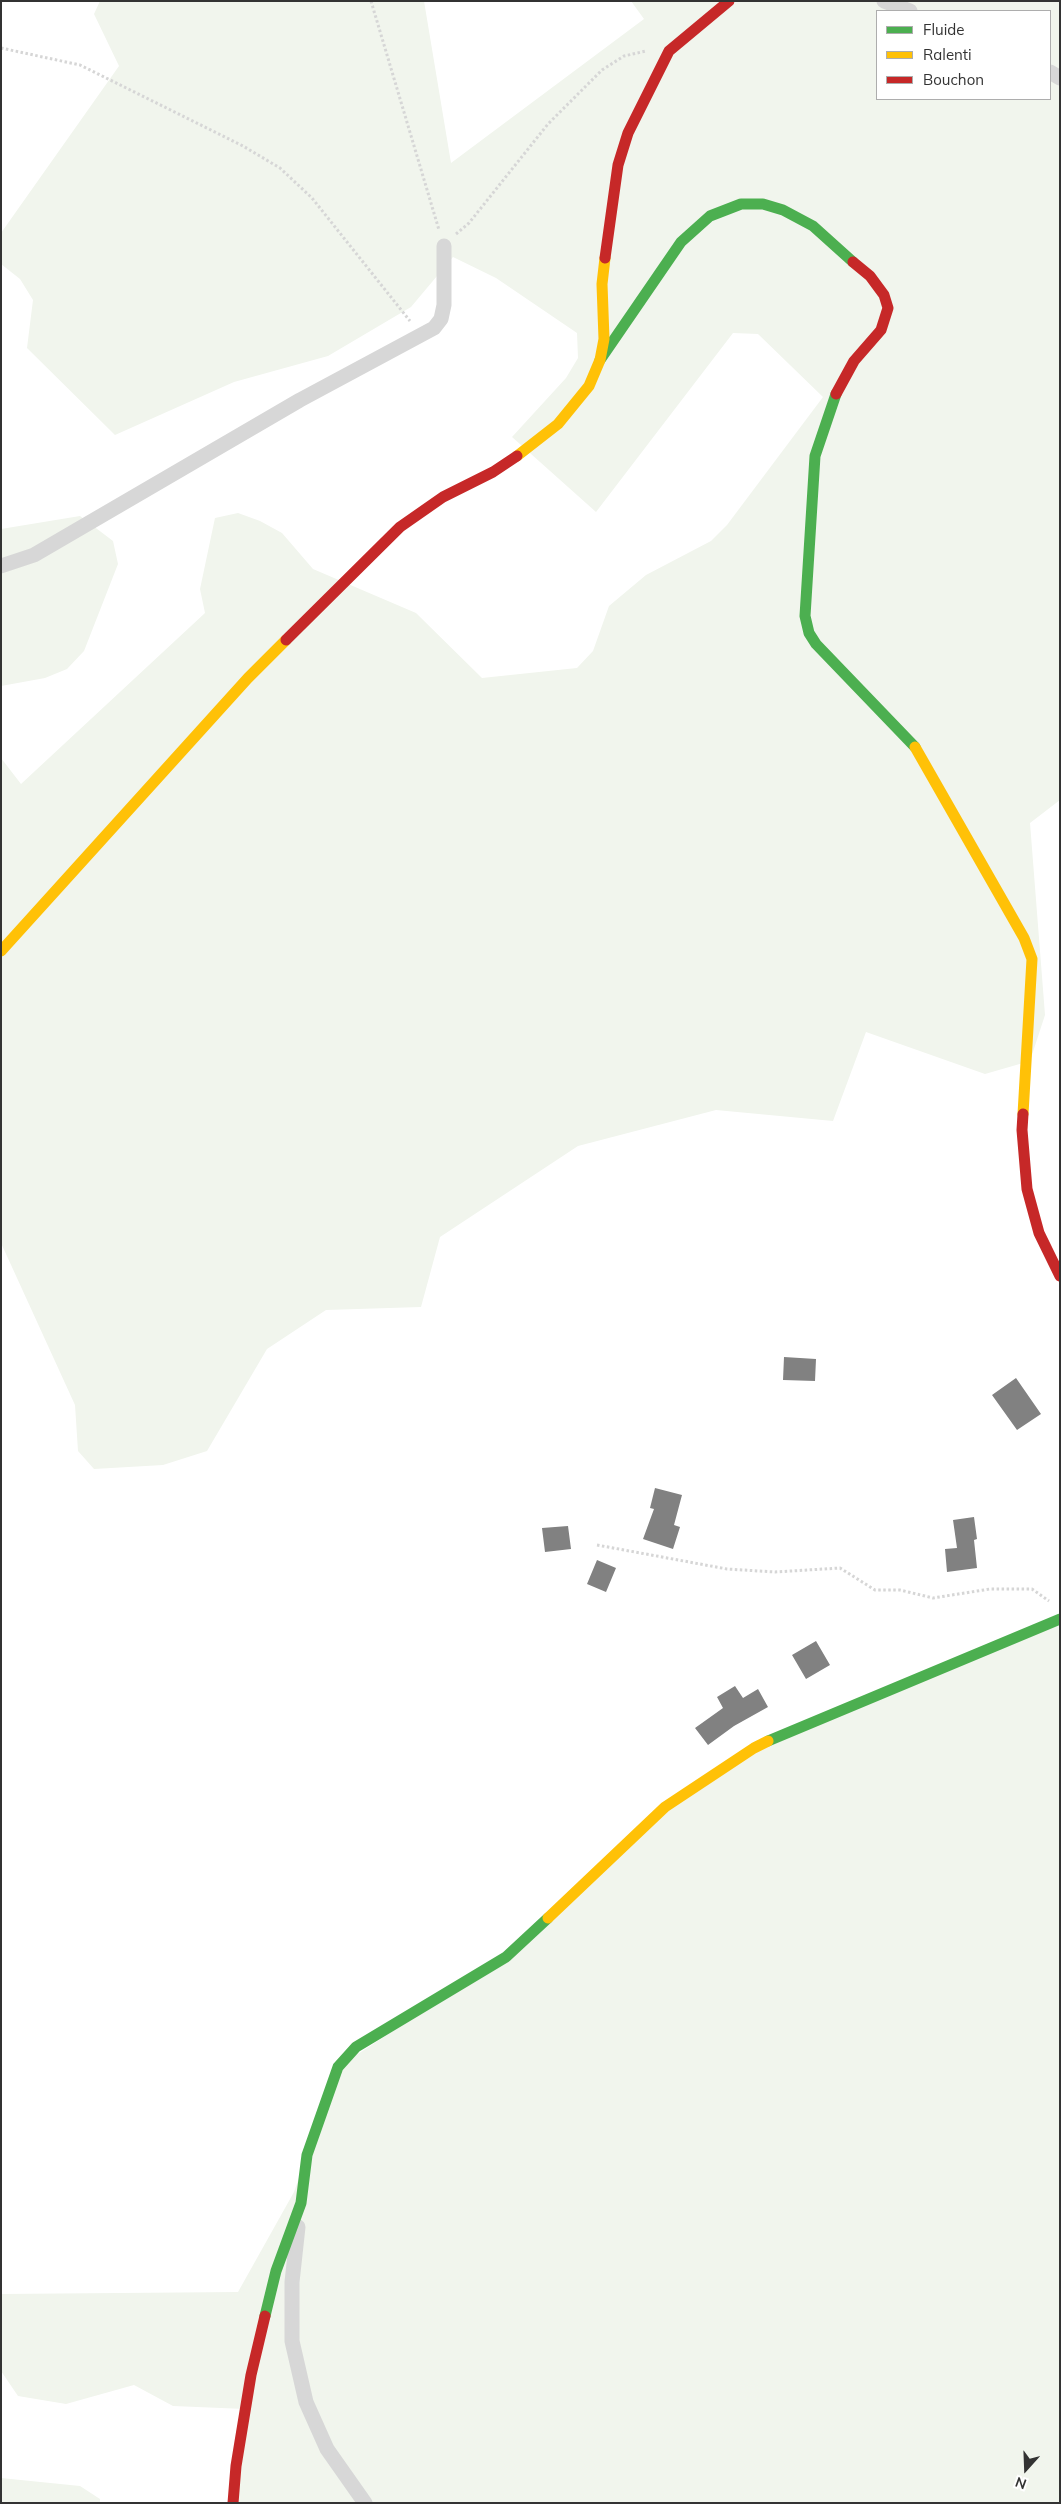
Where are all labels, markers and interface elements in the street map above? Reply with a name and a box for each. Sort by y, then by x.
legend [876,10,1051,100]
text: Fluide [923,20,964,39]
text: Ralenti [923,45,972,64]
text: Bouchon [923,70,984,89]
north arrow [1001,2444,1051,2494]
text: N [1013,2473,1029,2493]

